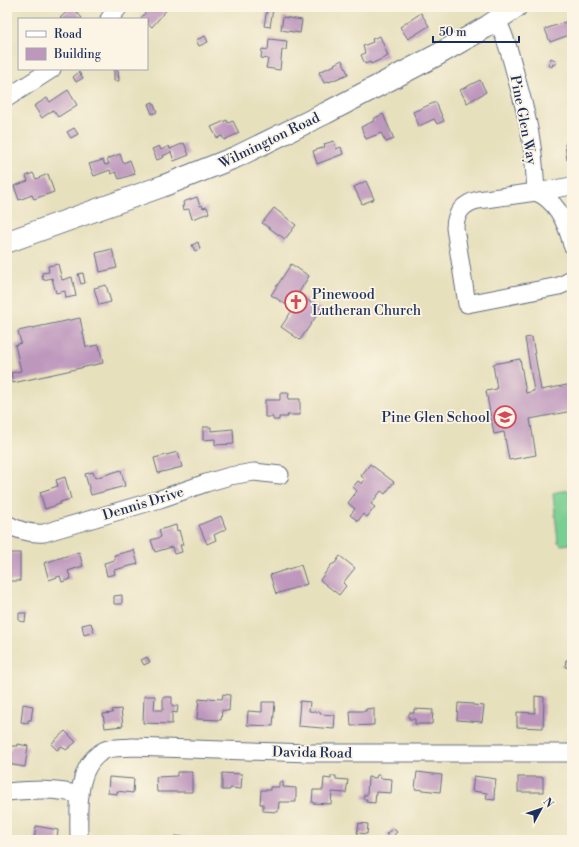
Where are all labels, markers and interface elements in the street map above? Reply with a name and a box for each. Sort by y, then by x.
legend [18,18,148,70]
scale bar [433,18,519,44]
text: 50 m [439,25,467,40]
text: Road [54,27,82,42]
text: Building [53,47,102,62]
street label: Pine Glen Way [506,74,541,167]
street label: Wilmington Road [215,109,323,173]
place label: Pinewood Lutheran Church [312,286,422,320]
church icon: Pinewood Lutheran Church [283,289,309,315]
school or university icon: Pine Glen School [492,404,518,430]
place label: Pine Glen School [382,409,490,427]
street label: Dennis Drive [101,483,186,525]
street label: Davida Road [272,743,352,763]
north arrow [521,789,561,829]
text: N [540,795,556,811]

